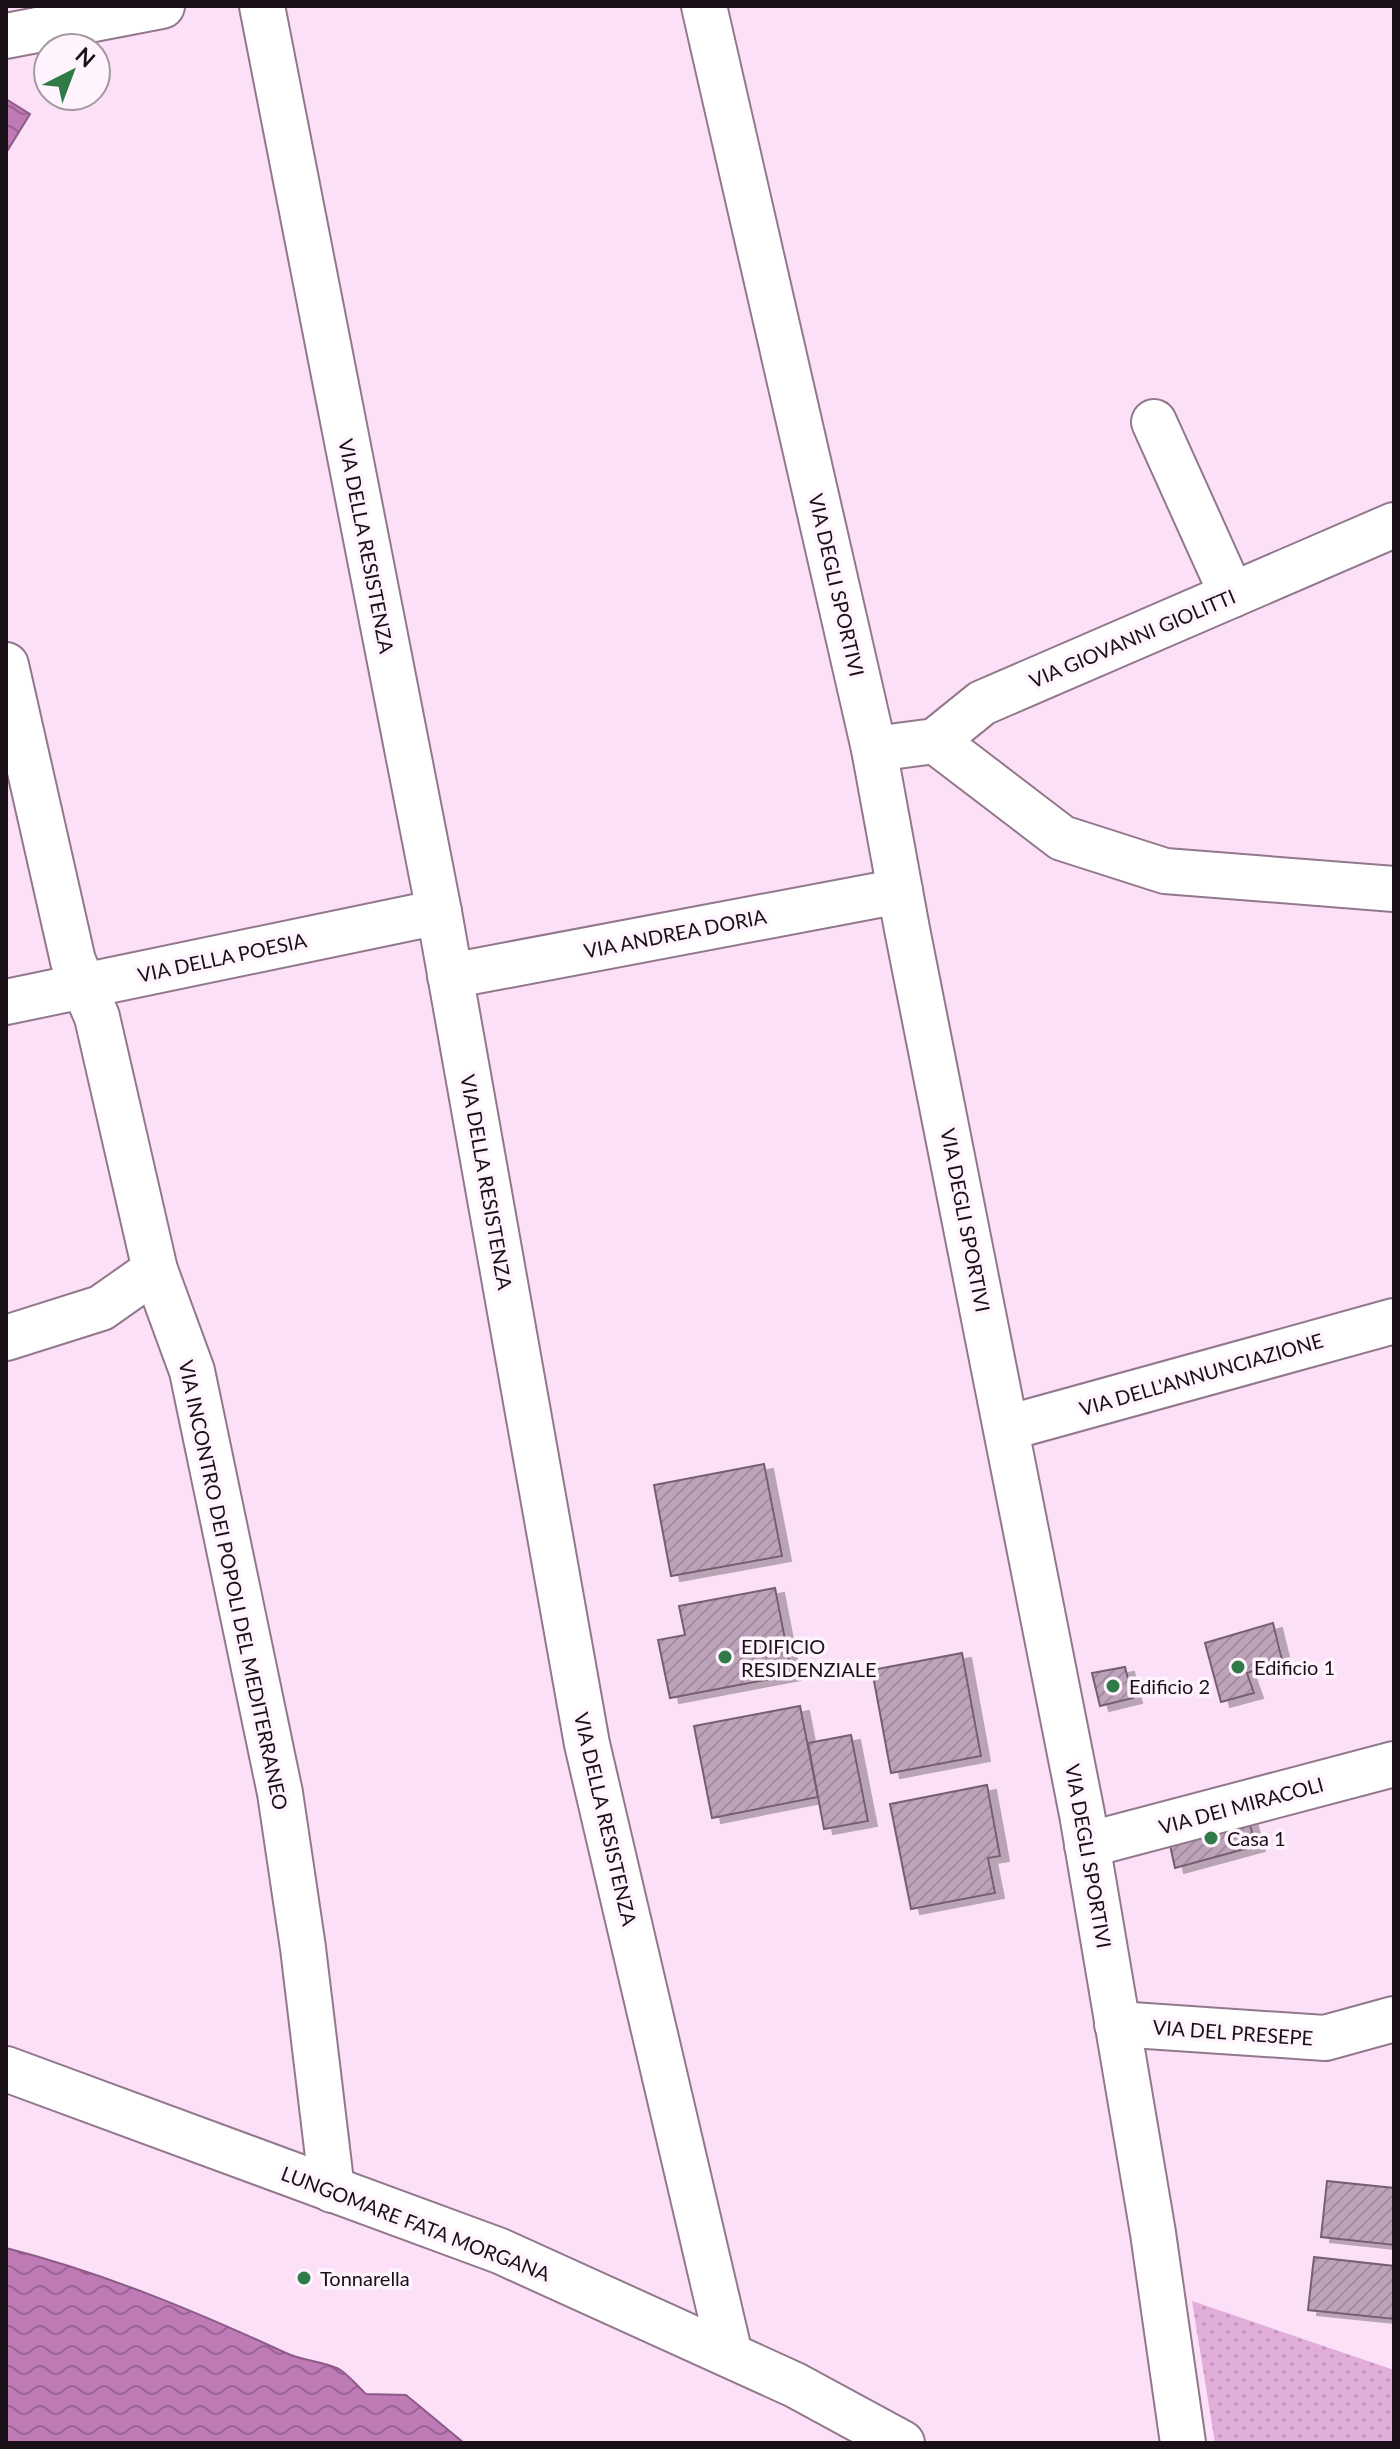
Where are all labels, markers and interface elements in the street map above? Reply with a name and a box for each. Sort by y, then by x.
north arrow [32,32,112,112]
text: N [70,41,101,72]
street label: VIA DELLA RESISTENZA [334,437,400,656]
street label: VIA DEGLI SPORTIVI [804,491,870,679]
street label: VIA GIOVANNI GIOLITTI [1025,584,1239,692]
street label: VIA ANDREA DORIA [582,903,769,962]
street label: VIA DELLA POESIA [135,927,309,987]
street label: VIA DELLA RESISTENZA [456,1073,518,1292]
street label: VIA DEGLI SPORTIVI [936,1126,996,1314]
street label: VIA DELL'ANNUNCIAZIONE [1076,1328,1326,1420]
street label: VIA INCONTRO DEI POPOLI DEL MEDITERRANEO [175,1358,293,1812]
place label: EDIFICIO RESIDENZIALE [741,1634,877,1681]
marker: EDIFICIO RESIDENZIALE [716,1648,734,1666]
place label: Edificio 1 [1254,1655,1335,1679]
marker: Edificio 1 [1229,1658,1247,1676]
place label: Edificio 2 [1129,1674,1210,1698]
marker: Edificio 2 [1104,1677,1122,1695]
street label: VIA DELLA RESISTENZA [570,1710,642,1928]
street label: VIA DEGLI SPORTIVI [1061,1762,1117,1950]
street label: VIA DEI MIRACOLI [1156,1771,1326,1839]
place label: Casa 1 [1227,1826,1286,1850]
marker: Casa 1 [1202,1829,1220,1847]
street label: VIA DEL PRESEPE [1152,2014,1314,2050]
street label: LUNGOMARE FATA MORGANA [278,2161,554,2286]
place label: Tonnarella [320,2266,410,2290]
marker: Tonnarella [295,2269,313,2287]

